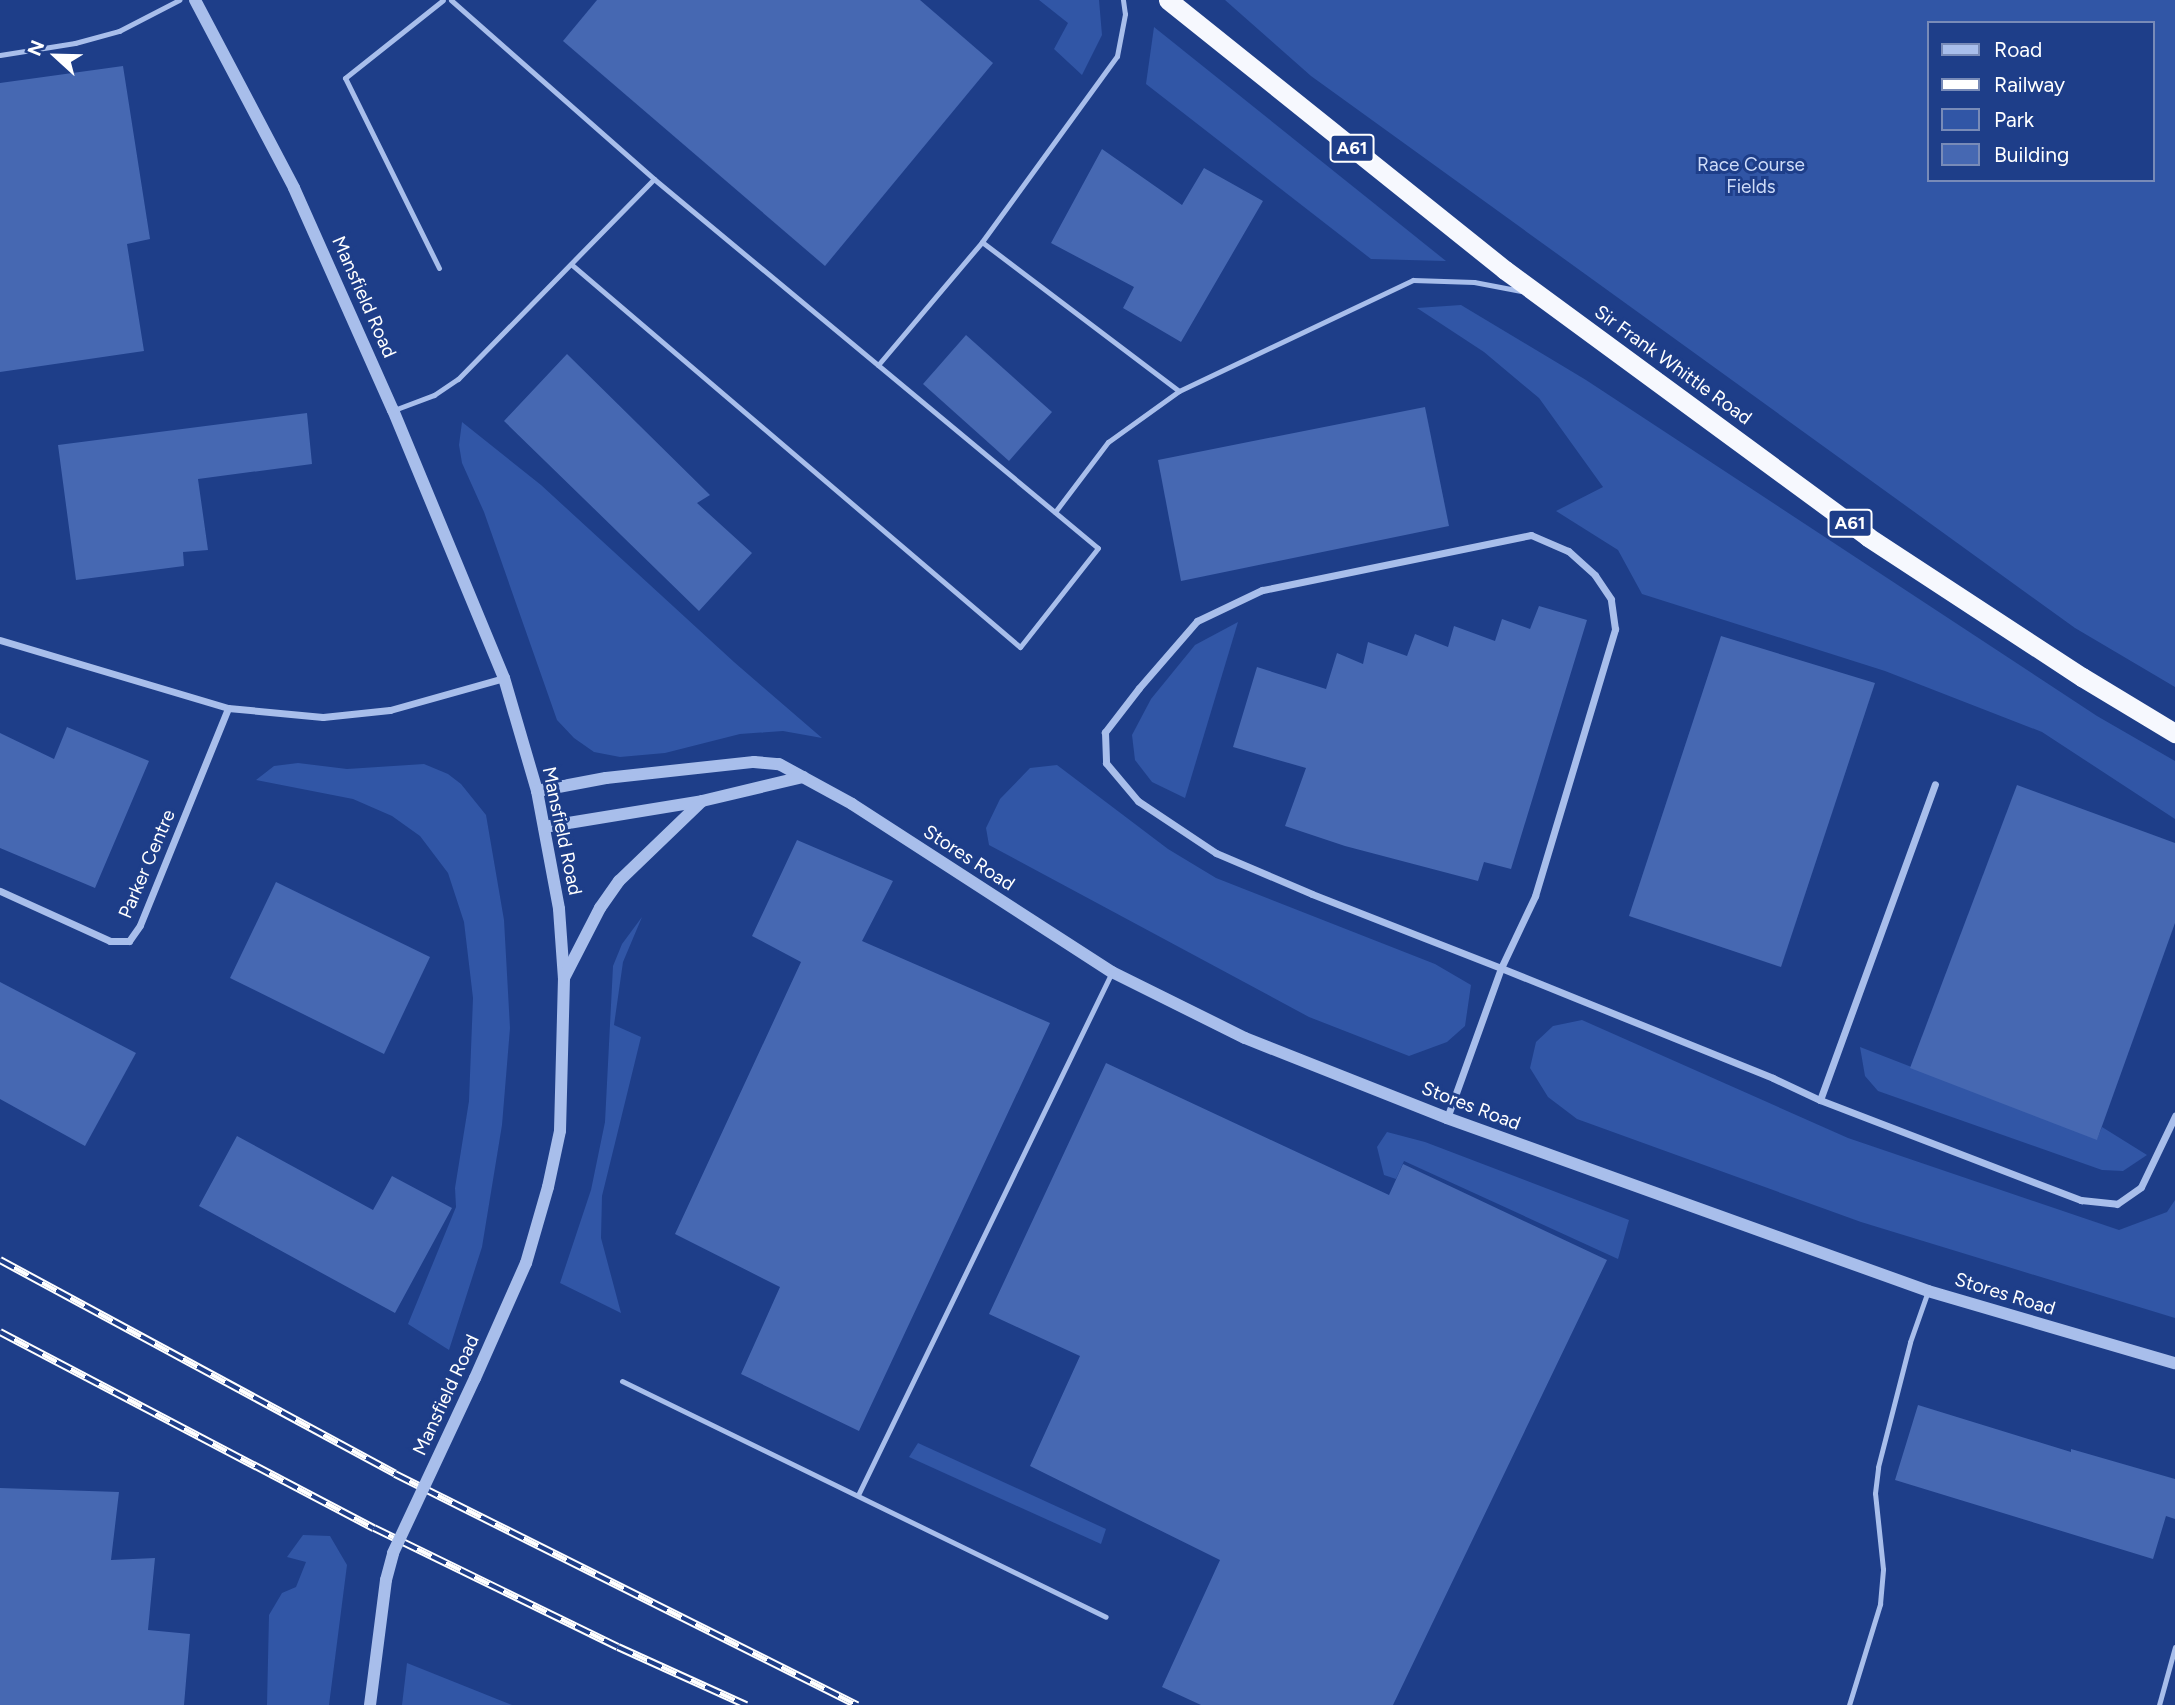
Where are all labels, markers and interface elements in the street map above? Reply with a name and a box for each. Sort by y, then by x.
north arrow [21,21,91,91]
legend [1926,21,2154,182]
text: N [23,37,49,59]
text: Road [1994,37,2042,62]
text: Railway [1994,72,2065,97]
text: Park [1994,107,2034,132]
road number: A61 [1329,134,1375,162]
text: Building [1994,142,2069,167]
park label: Race Course Fields [1697,154,1805,198]
street label: Mansfield Road [327,233,401,361]
street label: Sir Frank Whittle Road [1590,300,1756,430]
road number: A61 [1827,508,1873,538]
street label: Mansfield Road [537,765,587,897]
street label: Parker Centre [114,806,180,922]
street label: Stores Road [919,820,1019,896]
street label: Stores Road [1418,1077,1524,1135]
street label: Stores Road [1952,1268,2058,1320]
street label: Mansfield Road [408,1331,484,1459]

